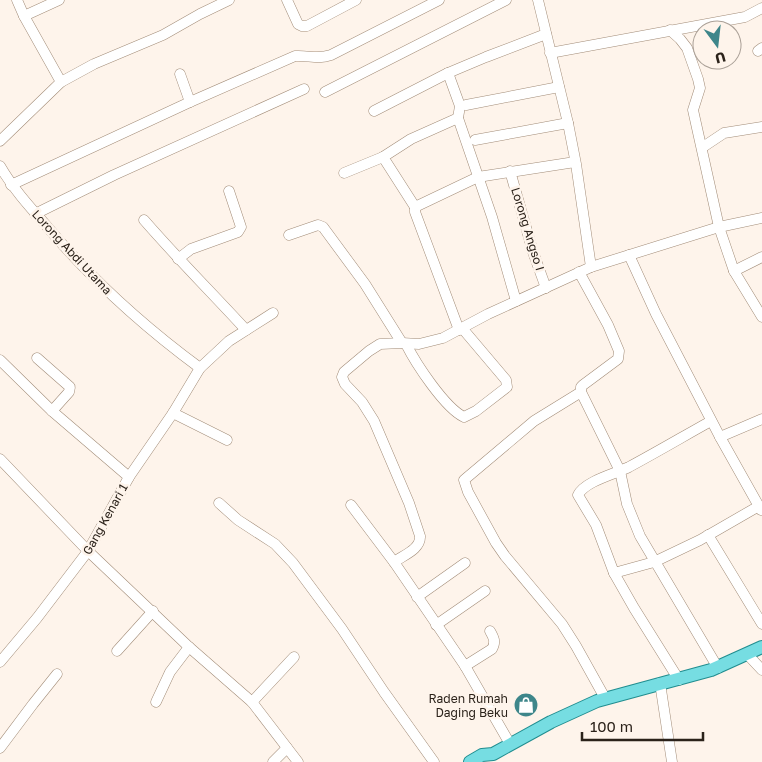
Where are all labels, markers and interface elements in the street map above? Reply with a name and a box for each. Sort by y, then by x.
north arrow [692,20,742,70]
text: U [713,49,728,68]
street label: Lorong Angso I [508,185,548,273]
street label: Lorong Abdi Utama [29,207,115,297]
street label: Gang Kenari 1 [79,481,131,557]
place label: Raden Rumah Daging Beku [428,691,508,720]
shop icon: Raden Rumah Daging Beku [513,692,539,718]
scale bar [582,710,703,742]
text: 100 m [590,717,633,735]

